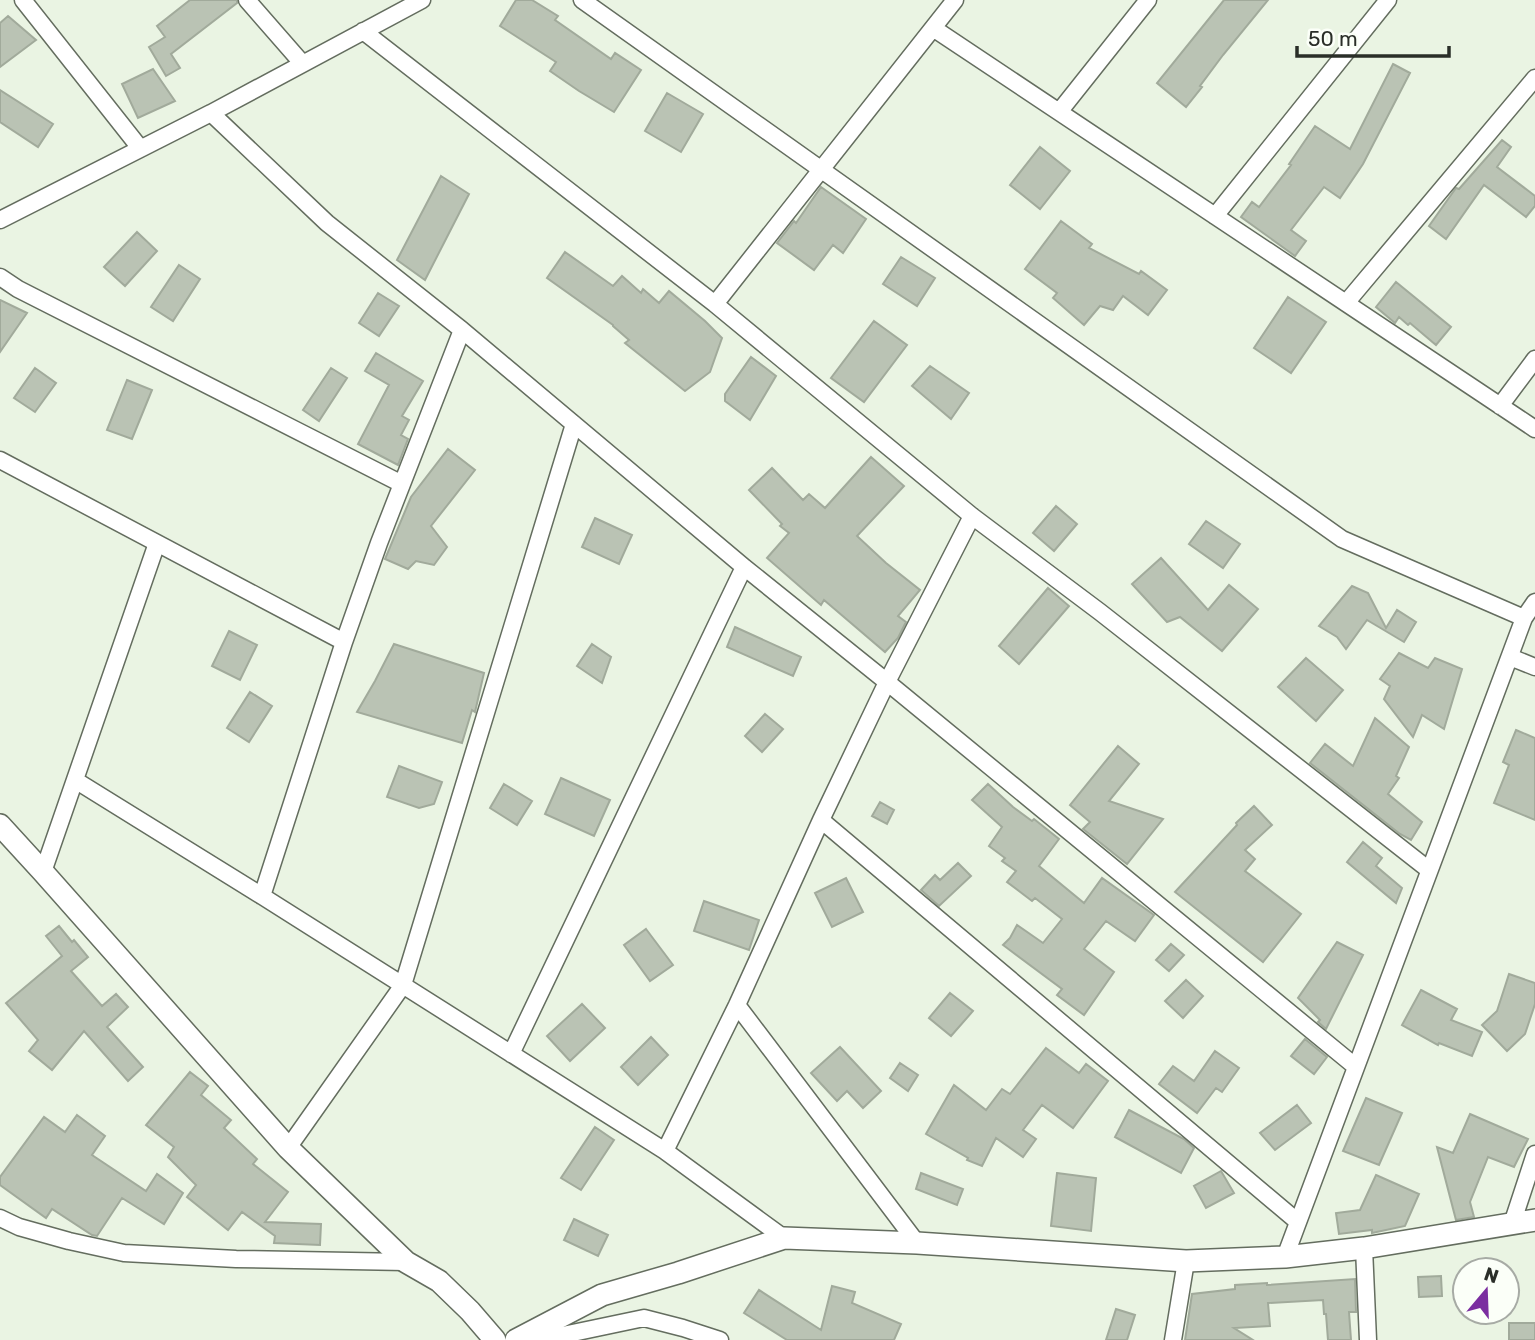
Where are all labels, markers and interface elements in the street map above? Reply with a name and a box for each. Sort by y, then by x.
scale bar [1297,14,1449,58]
text: 50 m [1308,26,1358,51]
north arrow [1451,1256,1521,1326]
text: N [1481,1262,1502,1288]

